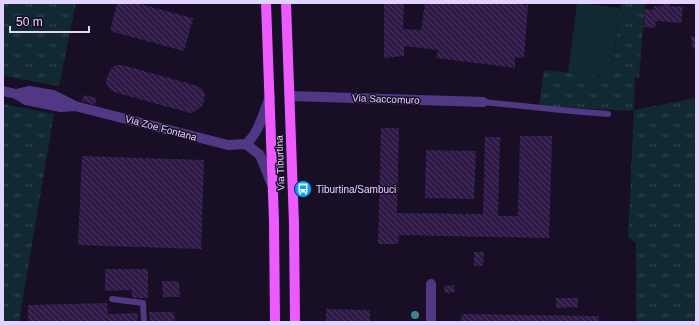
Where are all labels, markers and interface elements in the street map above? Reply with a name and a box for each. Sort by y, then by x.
scale bar [10,8,89,34]
text: 50 m [16,15,43,29]
street label: Via Saccomuro [352,92,420,106]
street label: Via Zoe Fontana [124,113,198,143]
street label: Via Tiburtina [274,135,286,191]
bus stop icon: Tiburtina/Sambuci [293,179,313,199]
place label: Tiburtina/Sambuci [316,184,396,195]

